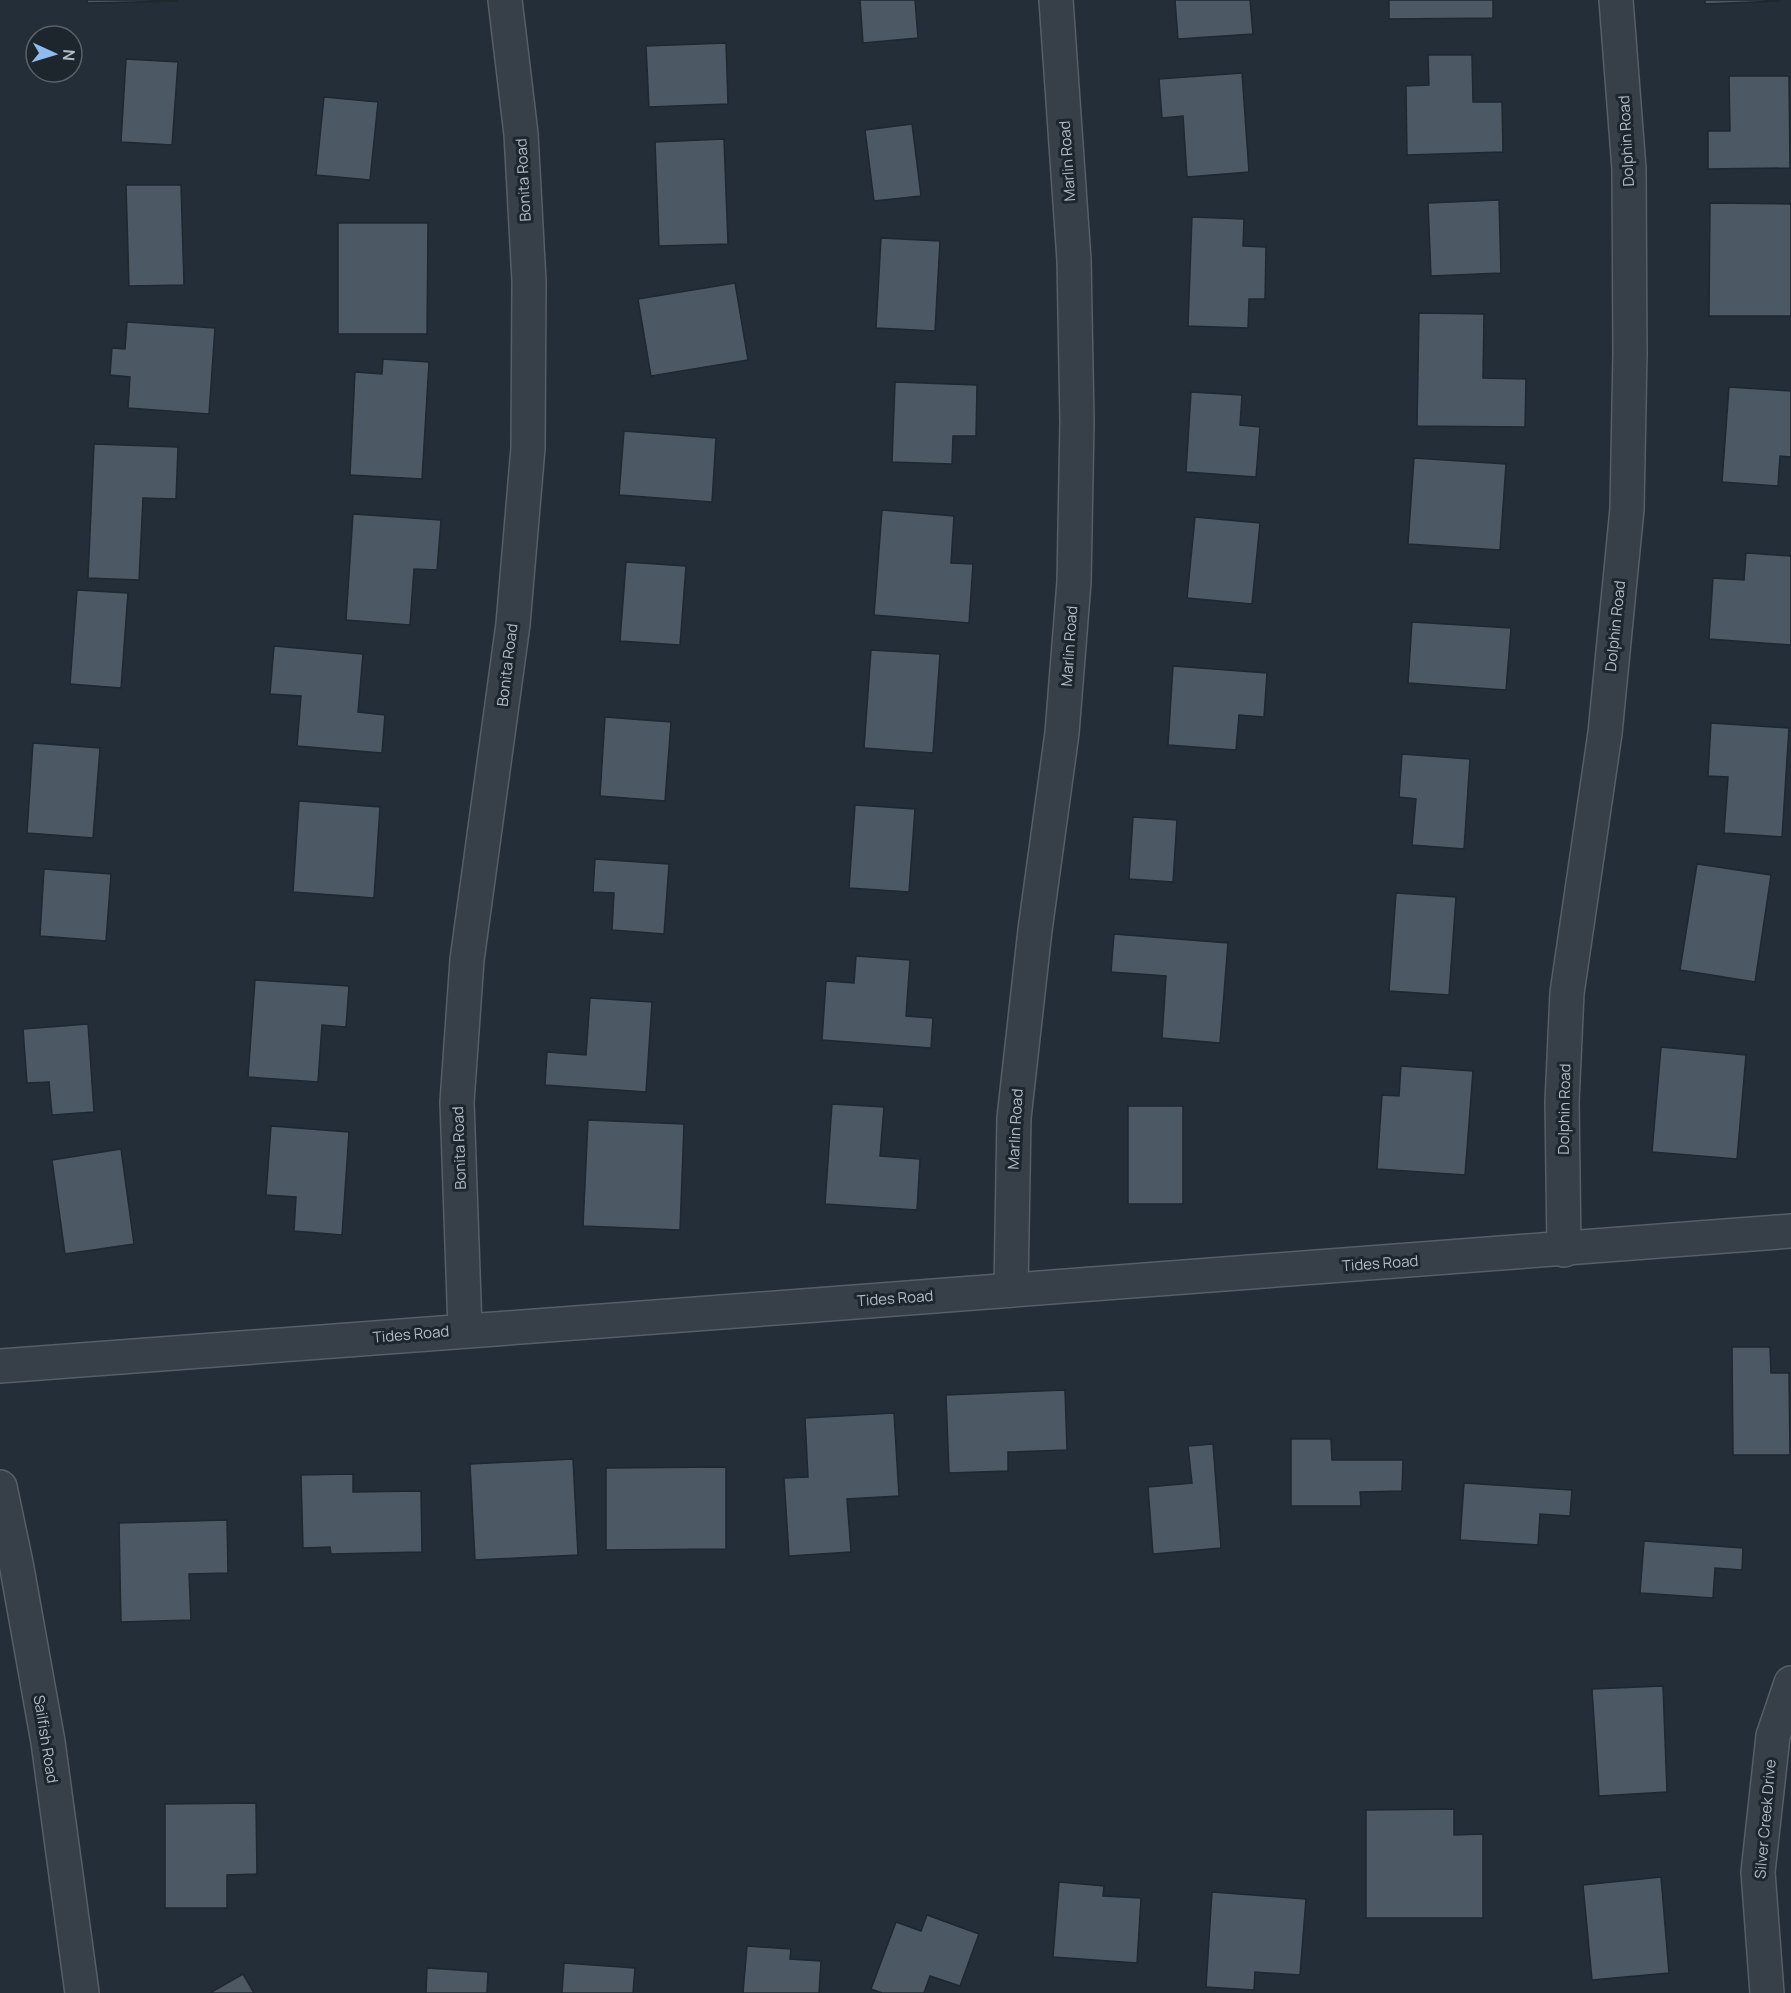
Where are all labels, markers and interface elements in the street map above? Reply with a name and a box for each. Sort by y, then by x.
north arrow [24,24,84,84]
text: N [58,49,80,62]
street label: Dolphin Road [1613,95,1639,187]
street label: Marlin Road [1054,120,1080,202]
street label: Bonita Road [510,138,536,222]
street label: Dolphin Road [1600,580,1630,672]
street label: Marlin Road [1056,605,1082,687]
street label: Bonita Road [491,622,523,708]
street label: Dolphin Road [1553,1063,1575,1155]
street label: Marlin Road [1002,1088,1028,1170]
street label: Bonita Road [447,1106,471,1190]
street label: Tides Road [1341,1250,1419,1276]
street label: Tides Road [856,1285,934,1311]
street label: Tides Road [372,1320,450,1348]
street label: Sailfish Road [29,1693,63,1785]
street label: Silver Creek Drive [1749,1758,1781,1880]

